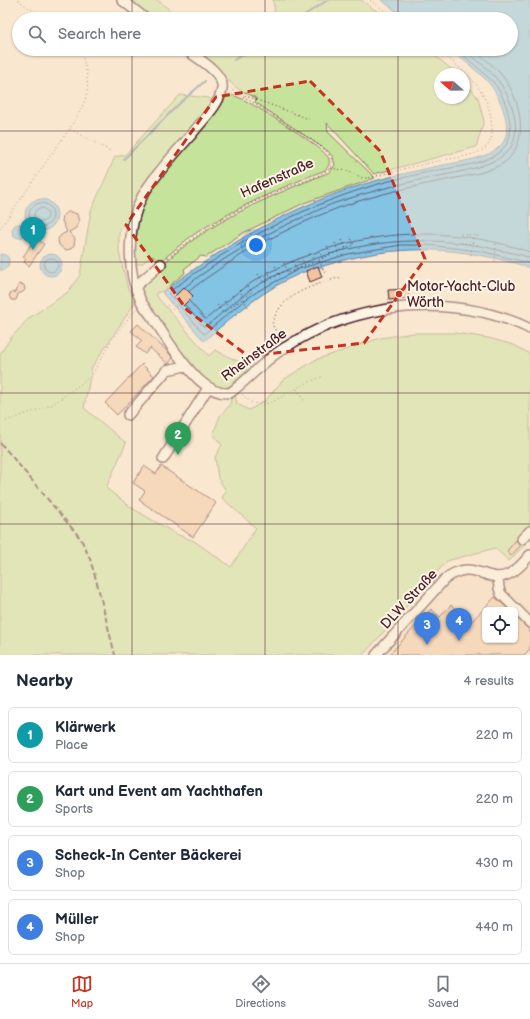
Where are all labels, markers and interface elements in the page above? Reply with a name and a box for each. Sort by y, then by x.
search box [12,12,518,56]
icon: search [26,23,48,45]
text: Search here [58,25,141,44]
north arrow [434,68,470,104]
street label: Hafenstraße [238,154,316,202]
pin: 1 [20,217,46,250]
your location [246,235,266,255]
place label: Motor-Yacht-Club Wörth [407,278,516,311]
marker: Motor-Yacht-Club Wörth [394,289,404,299]
street label: Rheinstraße [218,325,290,385]
pin: 2 [165,422,191,455]
street label: DLW Straße [377,566,441,632]
map controls [482,607,518,643]
button: locate [482,607,518,643]
pin: 4 [446,608,472,641]
pin: 3 [414,612,440,645]
text: Nearby [16,671,73,691]
text: 4 results [464,673,514,689]
text: Klärwerk [55,718,116,737]
text: 1 [27,727,33,743]
text: 220 m [476,727,513,743]
text: Place [55,737,88,753]
text: Kart und Event am Yachthafen [55,782,263,801]
text: 2 [26,791,34,807]
text: 220 m [476,791,513,807]
text: Sports [55,801,93,817]
text: Scheck-In Center Bäckerei [55,846,241,865]
text: 3 [26,855,34,871]
text: 430 m [475,855,513,871]
text: Shop [55,865,85,881]
text: Müller [55,910,99,929]
text: 4 [26,919,34,935]
text: 440 m [475,919,513,935]
text: Shop [55,929,85,945]
tab: Map [71,973,93,1010]
tab: Directions [235,973,286,1010]
tab: Saved [428,973,459,1010]

